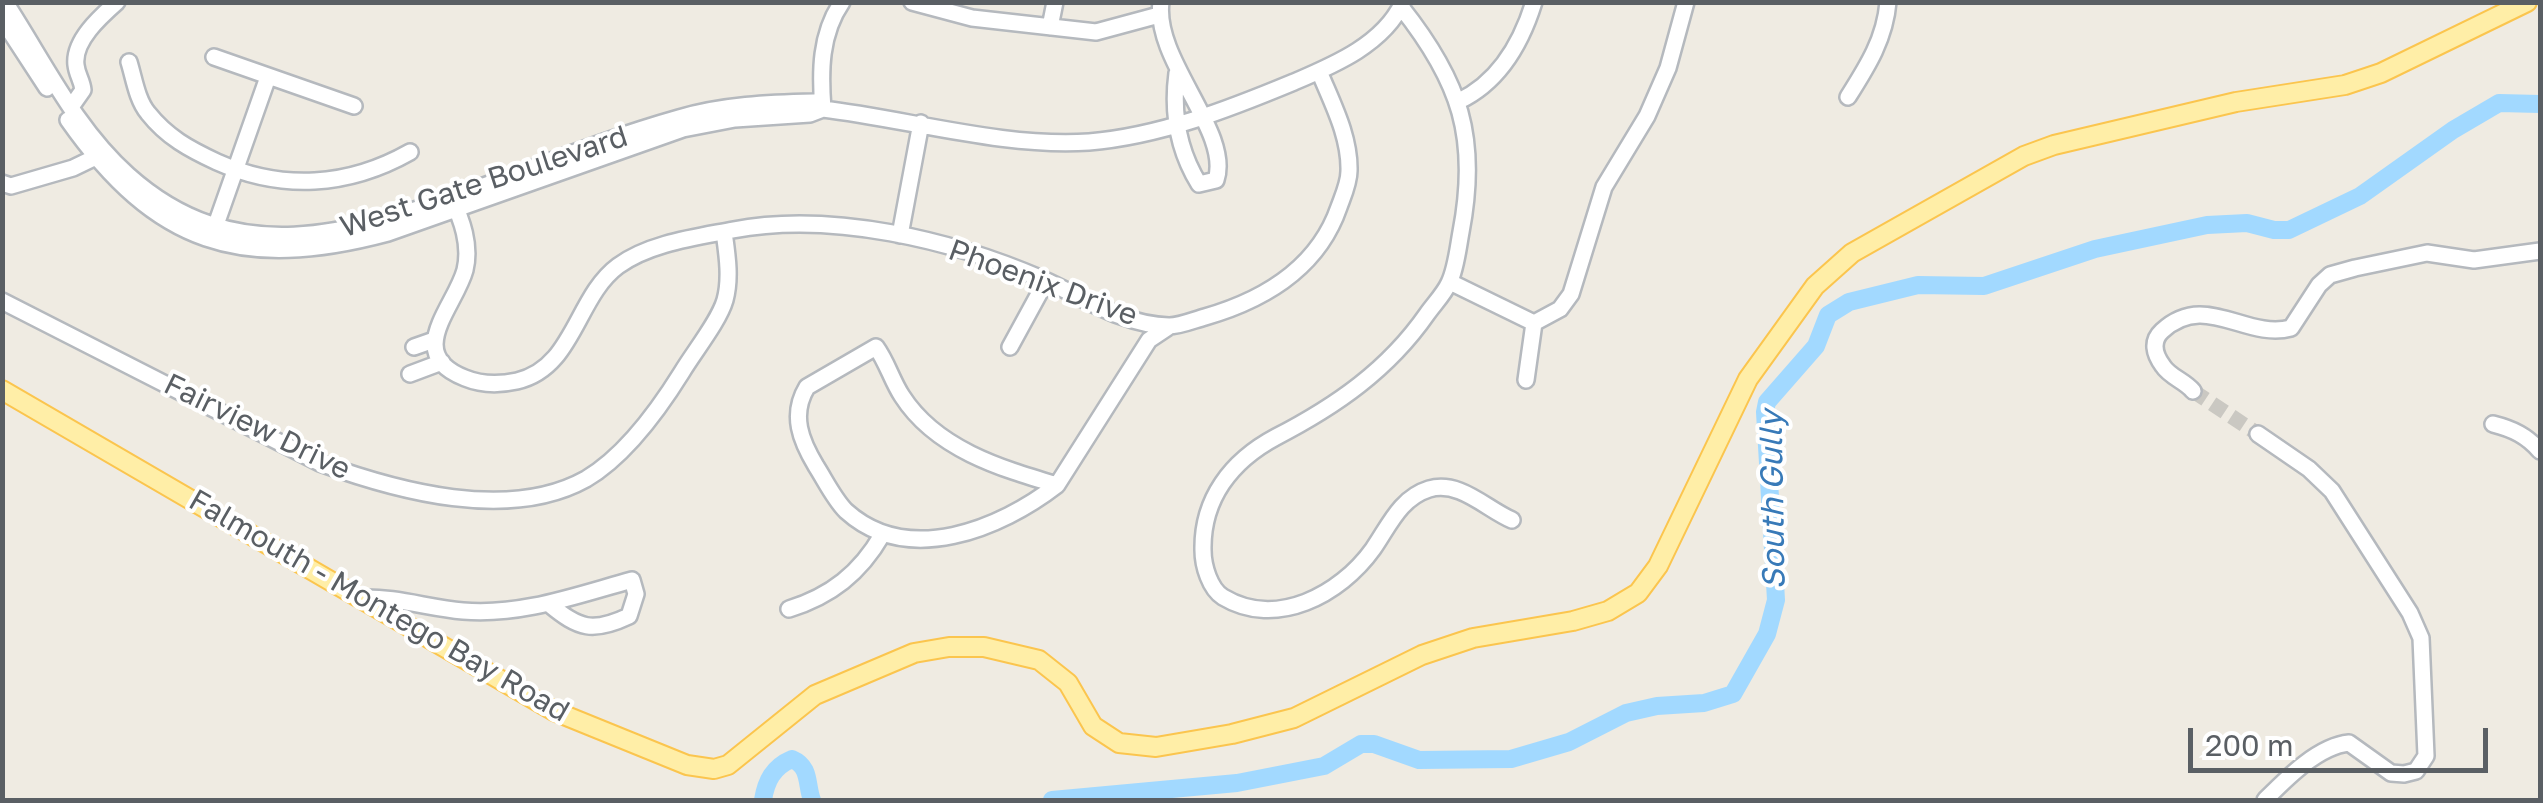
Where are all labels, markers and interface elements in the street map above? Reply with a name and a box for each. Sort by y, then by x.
street label: West Gate Boulevard [336,119,632,245]
street label: Phoenix Drive [944,232,1142,334]
street label: Fairview Drive [158,366,356,488]
water label: South Gully [1752,410,1794,590]
street label: Falmouth - Montego Bay Road [183,482,575,730]
scale bar [2193,708,2493,770]
text: 200 m [2205,727,2294,763]

